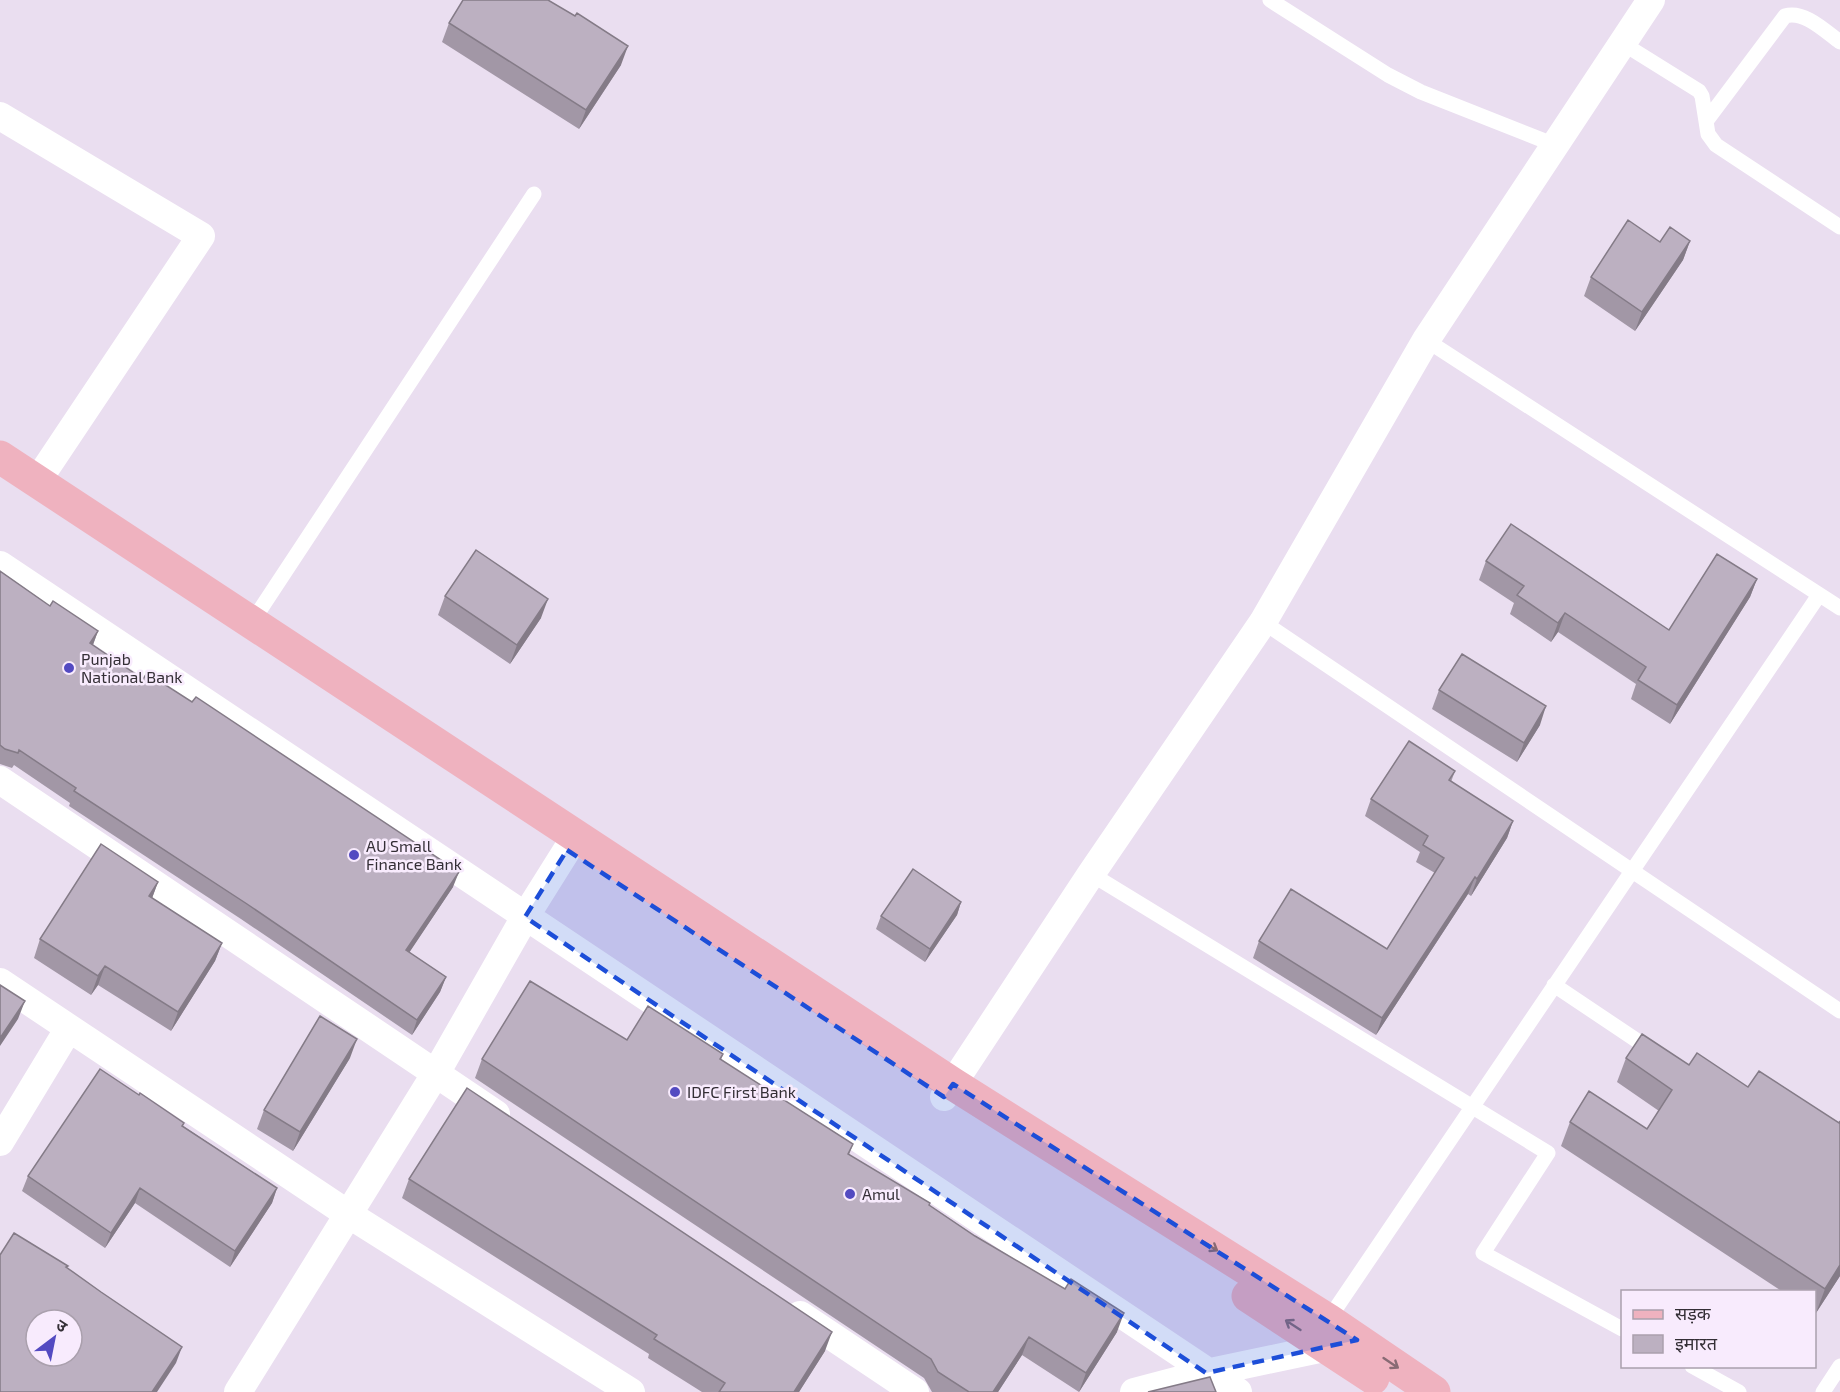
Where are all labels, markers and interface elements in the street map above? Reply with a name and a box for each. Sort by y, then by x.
place label: Punjab National Bank [81,649,182,686]
marker: Punjab National Bank [62,661,76,675]
place label: AU Small Finance Bank [366,836,462,873]
marker: AU Small Finance Bank [347,848,361,862]
place label: IDFC First Bank [687,1082,796,1101]
marker: IDFC First Bank [668,1085,682,1099]
place label: Amul [862,1184,900,1203]
marker: Amul [843,1187,857,1201]
one-way arrow [1201,1240,1218,1252]
legend [1621,1290,1816,1368]
text: सड़क [1675,1302,1712,1324]
north arrow [24,1308,84,1368]
text: उ [53,1314,72,1336]
one-way arrow [1284,1319,1301,1332]
text: इमारत [1675,1332,1718,1354]
one-way arrow [1382,1357,1399,1369]

